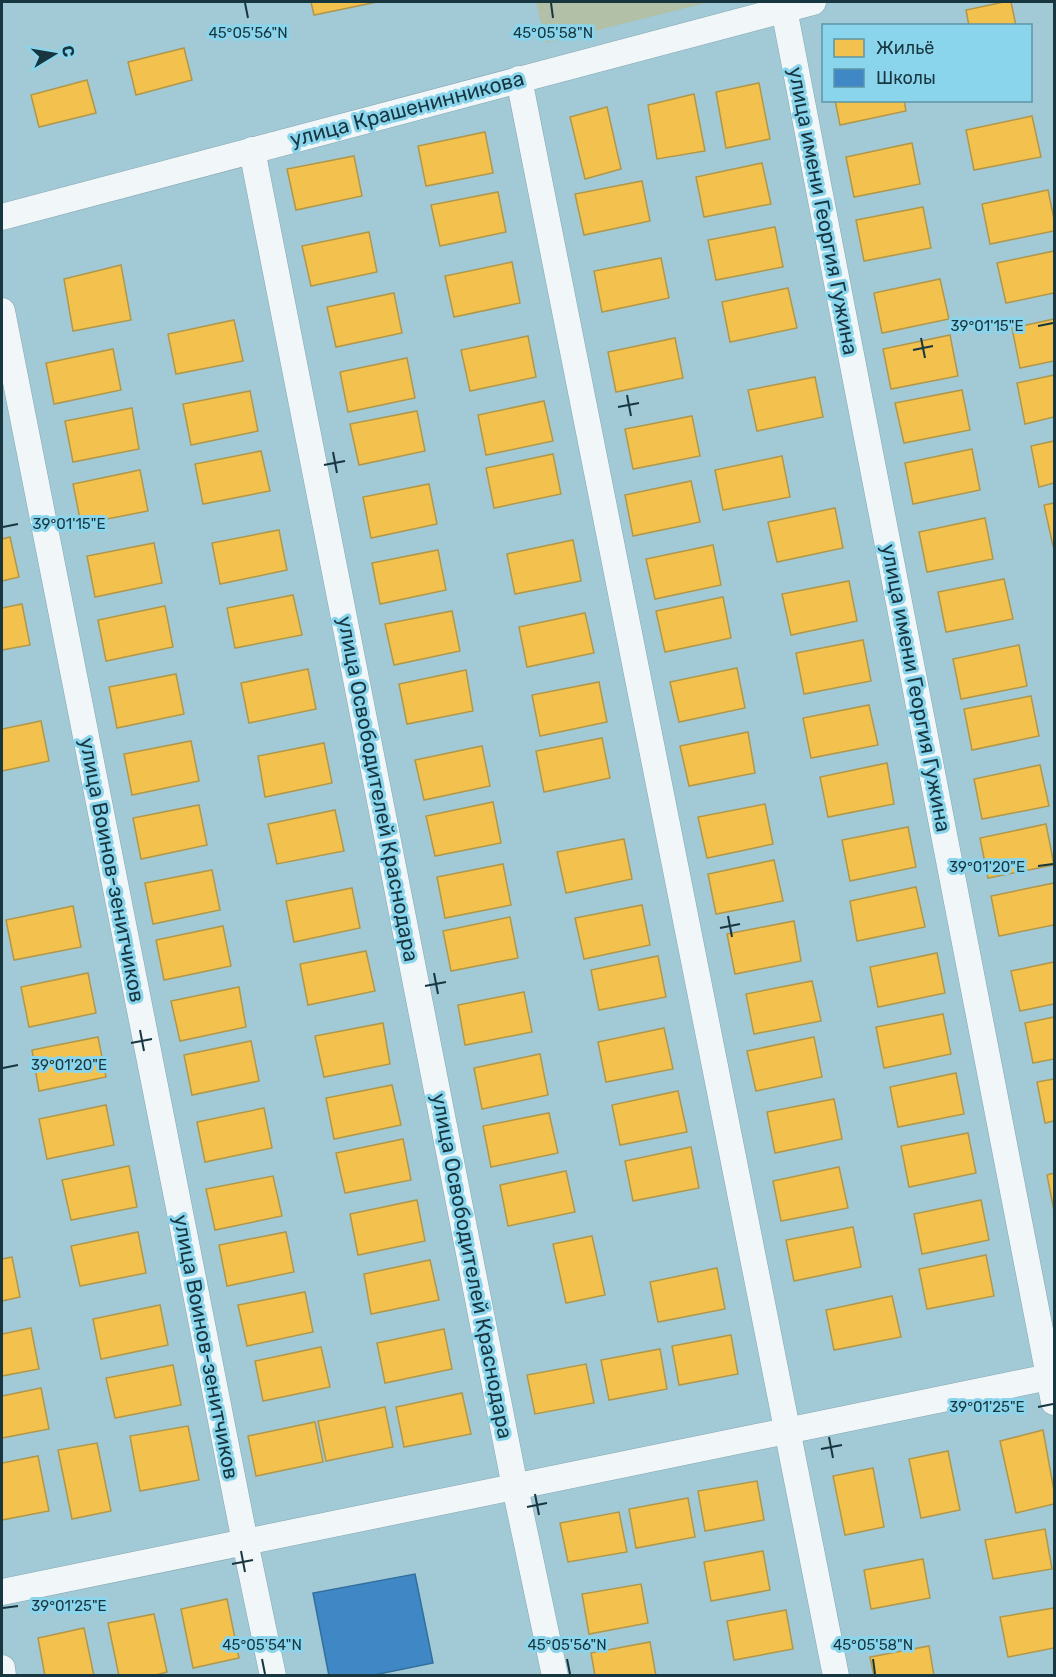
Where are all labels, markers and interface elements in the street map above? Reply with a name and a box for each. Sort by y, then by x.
north arrow [24,24,84,84]
text: 45°05'56"N [208,24,288,42]
text: 45°05'58"N [513,24,593,42]
legend [822,24,1032,102]
text: Жильё [876,37,934,59]
text: С [58,44,79,59]
street label: улица Крашенинникова [287,65,527,152]
street label: улица имени Георгия Гужина [783,65,864,357]
text: Школы [876,67,936,89]
text: 39°01'15"E [951,317,1023,335]
text: 39°01'15"E [33,515,105,533]
street label: улица имени Георгия Гужина [876,542,957,834]
street label: улица Освободителей Краснодара [333,614,424,964]
street label: улица Воинов-зенитчиков [75,736,150,1004]
text: 39°01'20"E [949,858,1025,876]
text: 39°01'20"E [31,1056,107,1074]
street label: улица Освободителей Краснодара [427,1091,518,1441]
street label: улица Воинов-зенитчиков [169,1213,244,1481]
text: 39°01'25"E [949,1398,1025,1416]
text: 39°01'25"E [31,1597,107,1615]
text: 45°05'54"N [222,1636,302,1654]
text: 45°05'56"N [527,1636,607,1654]
text: 45°05'58"N [833,1636,913,1654]

